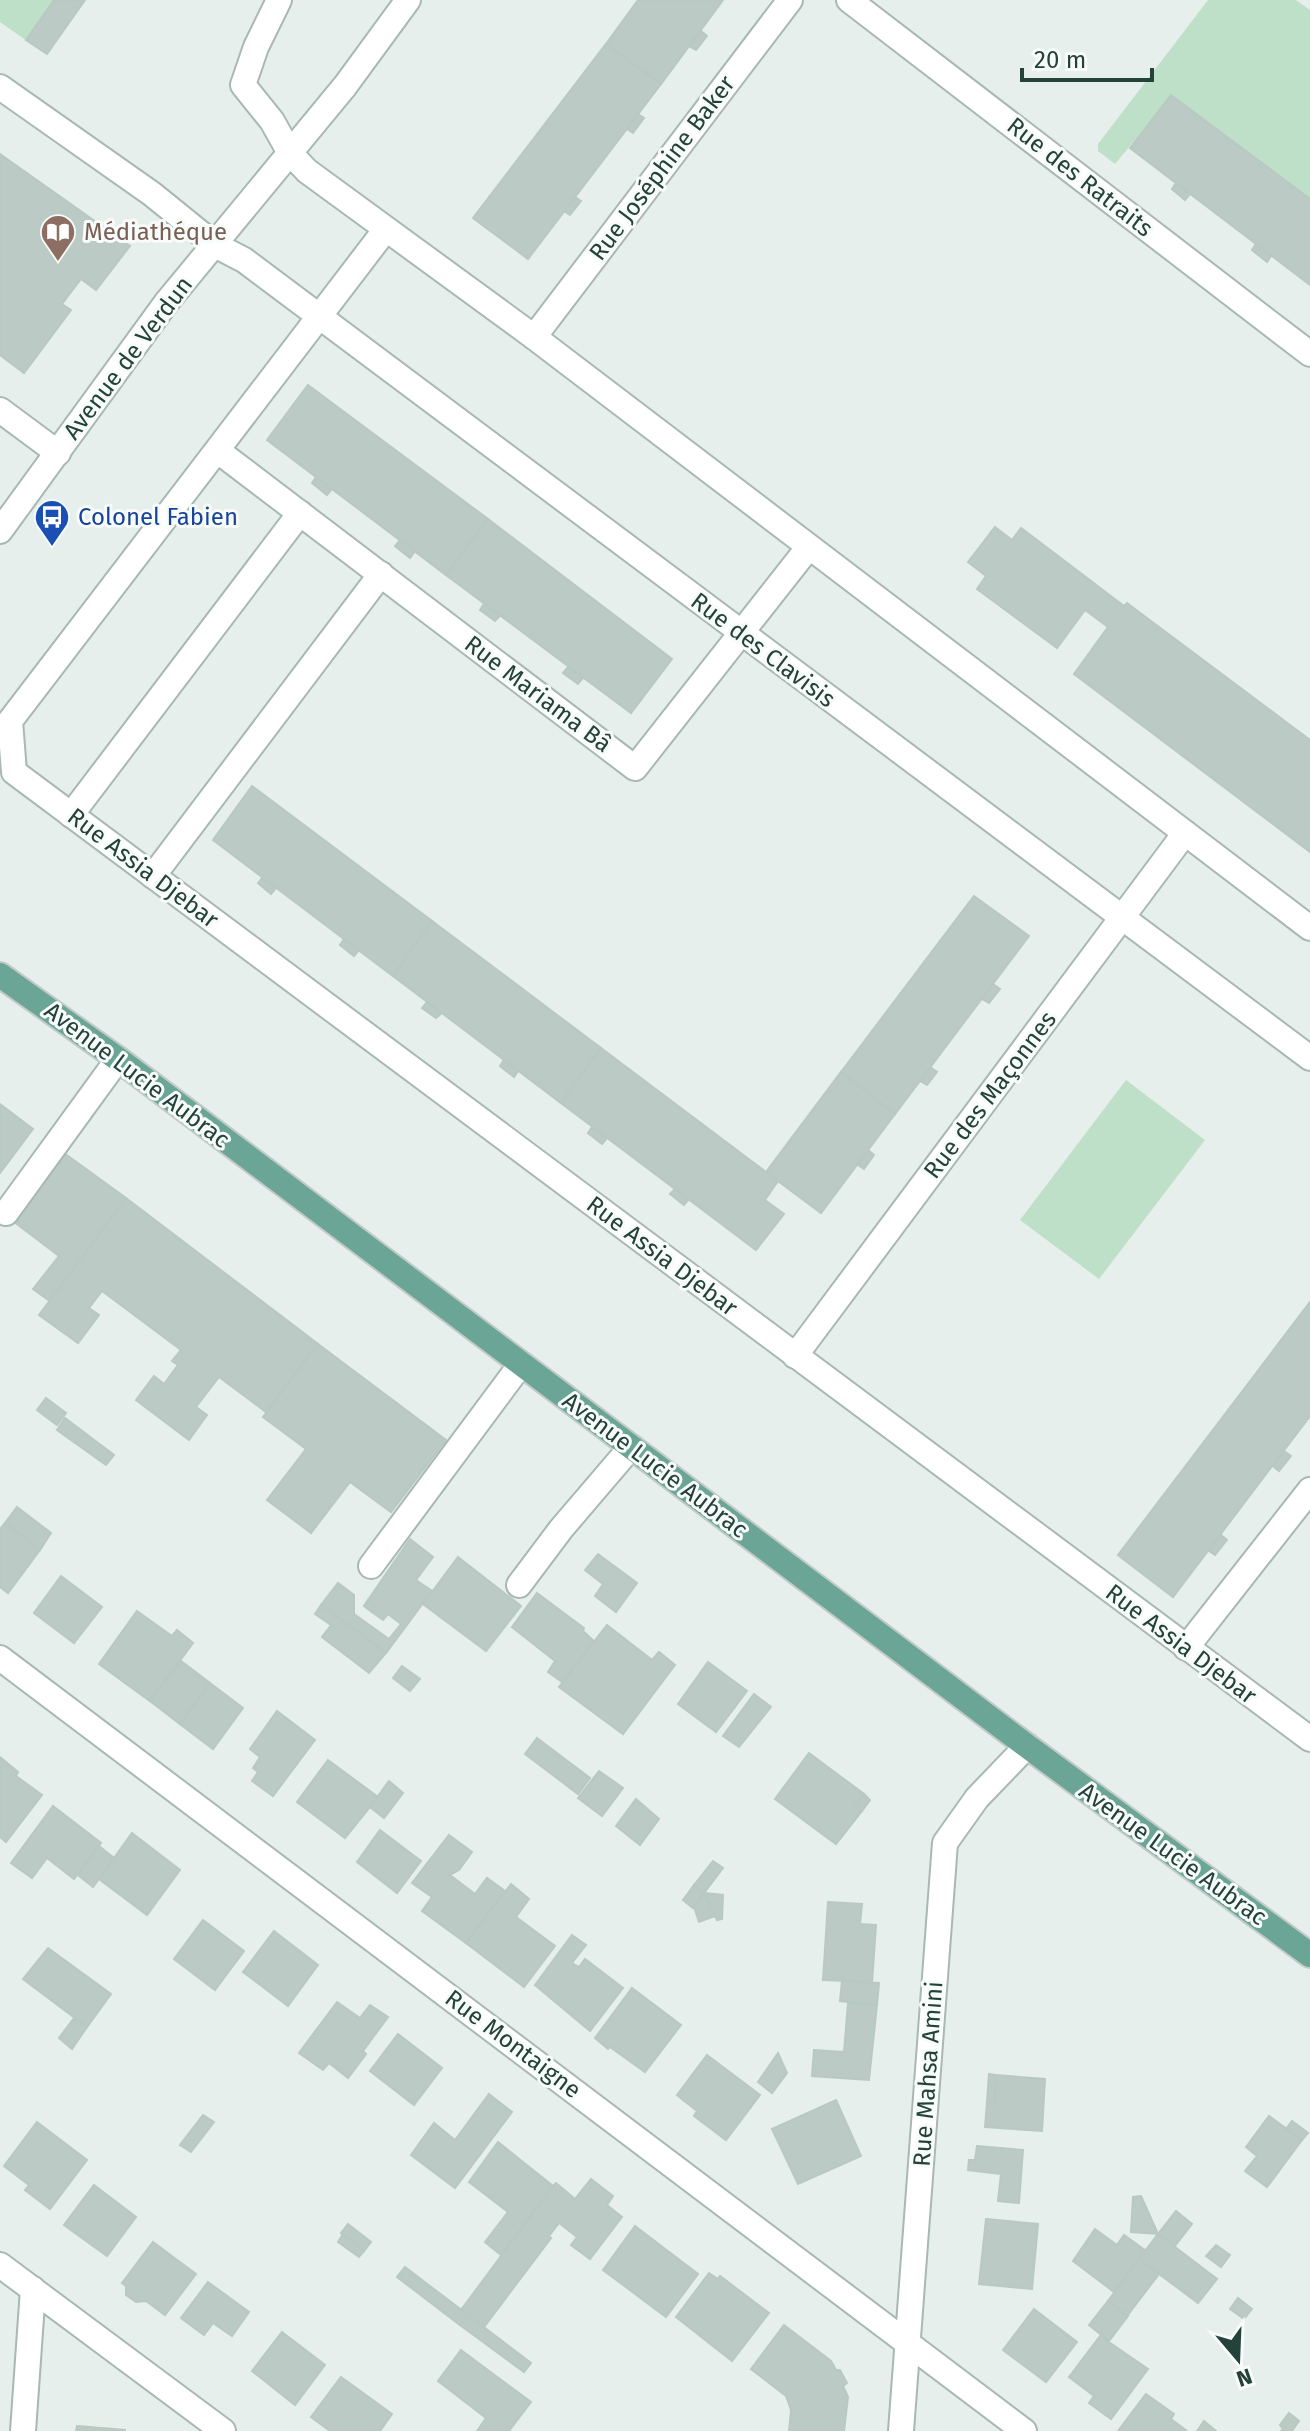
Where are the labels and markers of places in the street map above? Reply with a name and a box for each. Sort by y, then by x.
library icon: Médiathéque [39,213,77,263]
place label: Médiathéque [84,218,227,246]
bus stop icon: Colonel Fabien [33,498,71,548]
place label: Colonel Fabien [78,503,238,531]

